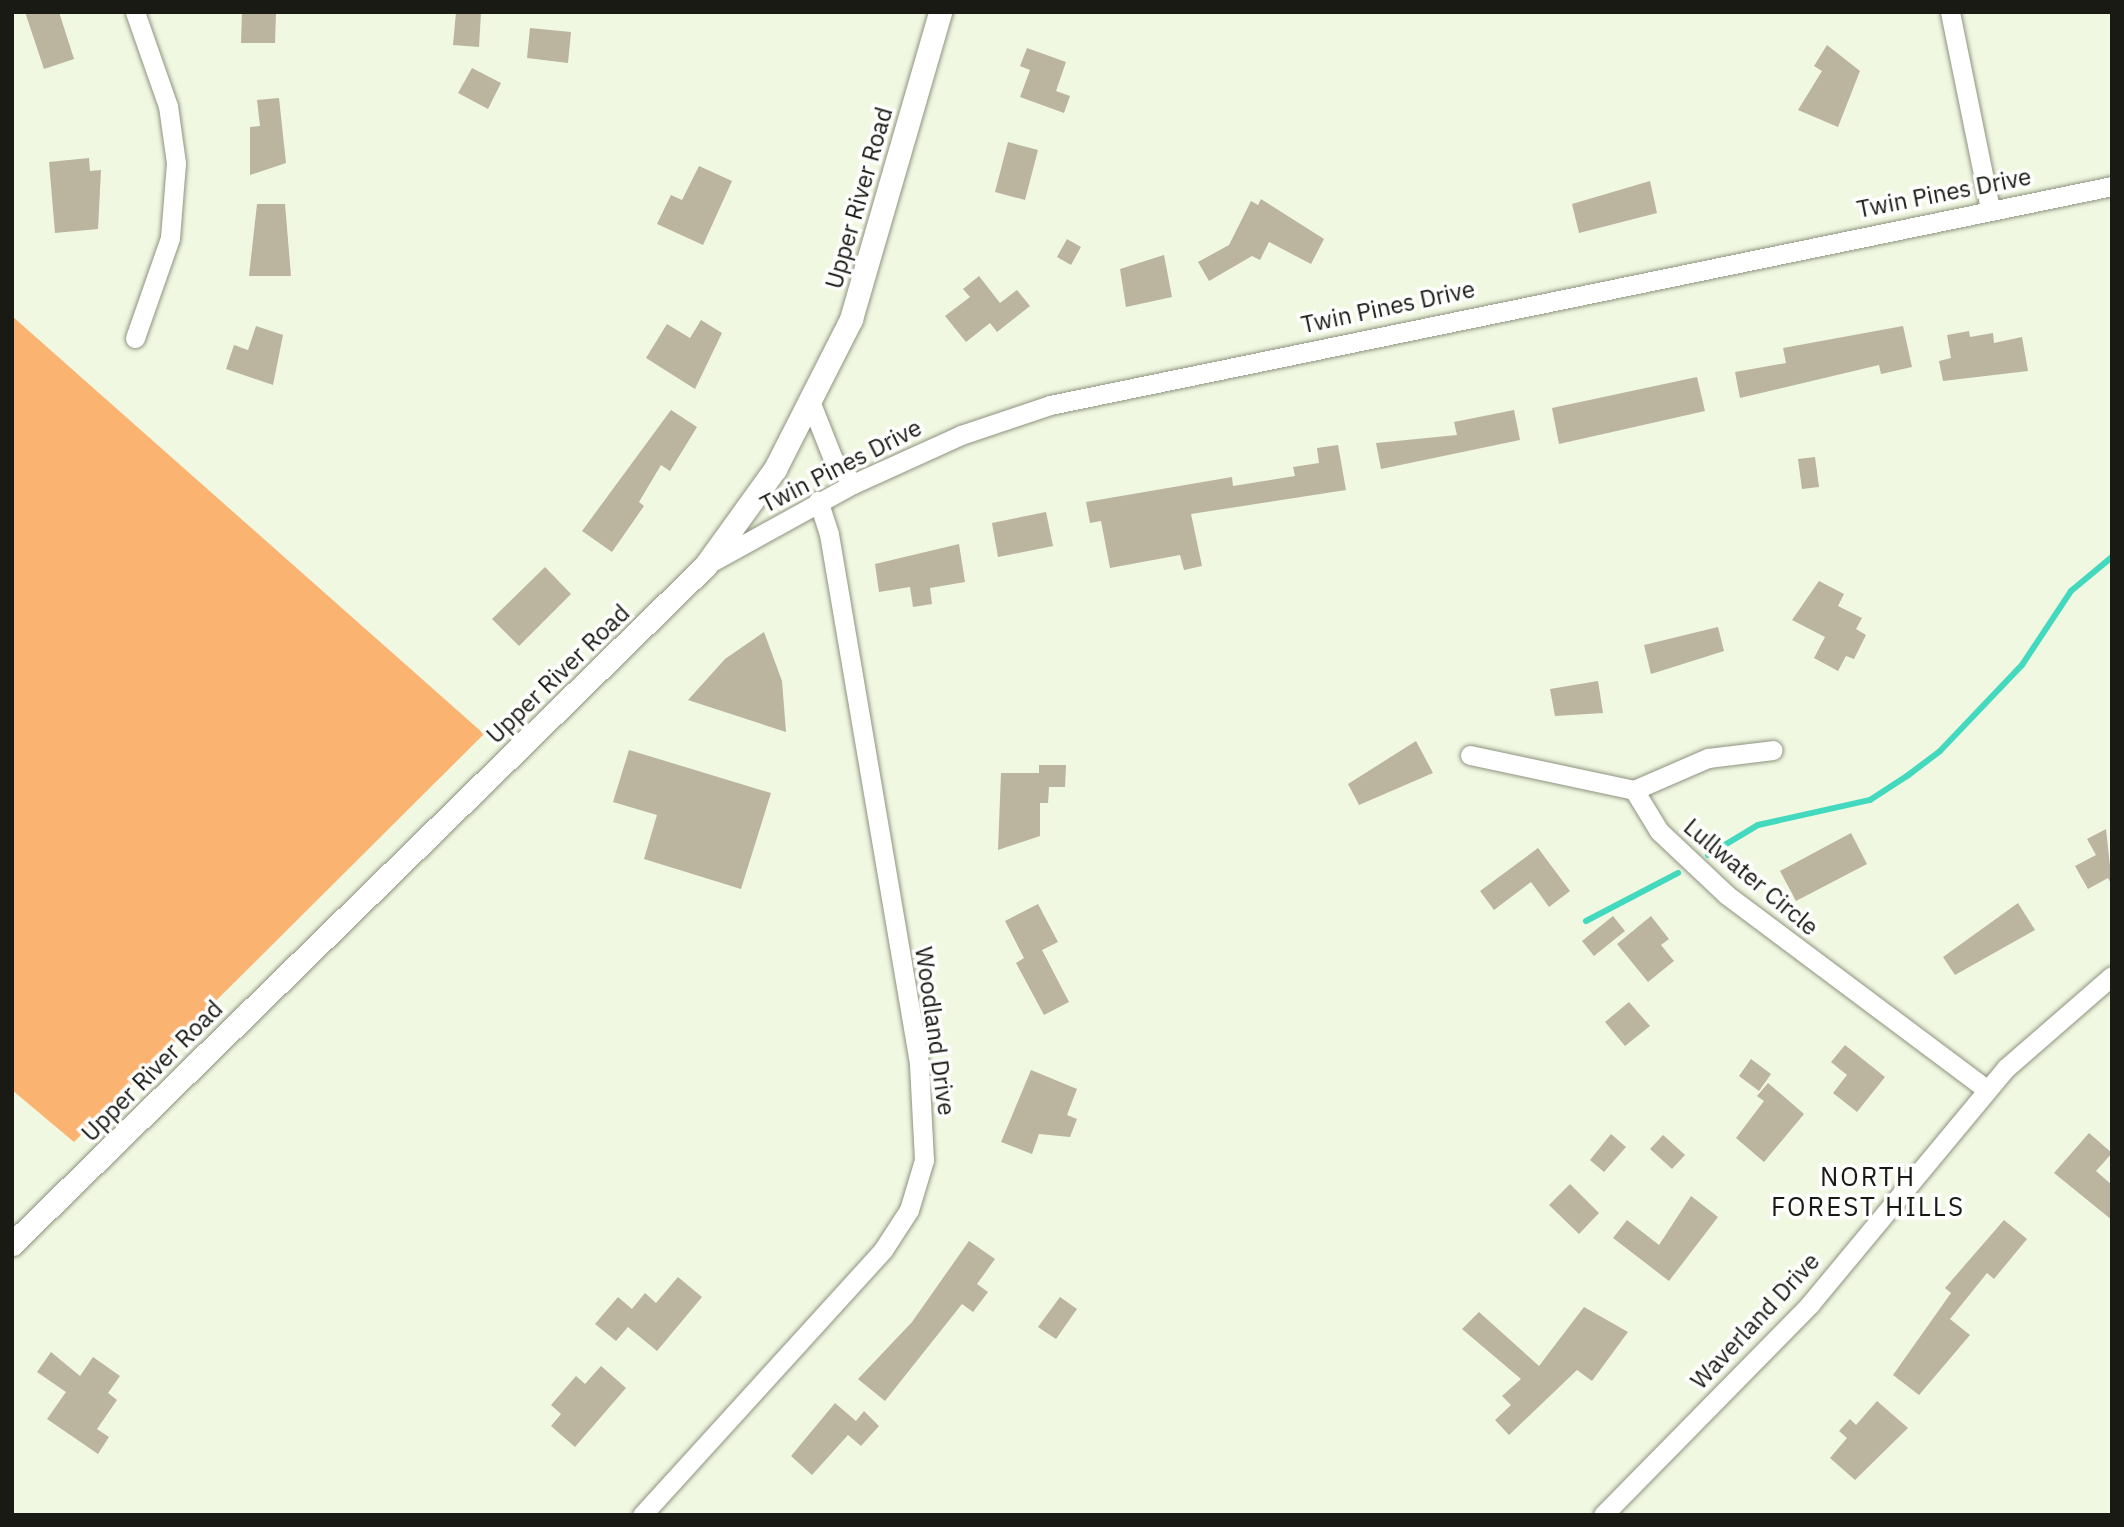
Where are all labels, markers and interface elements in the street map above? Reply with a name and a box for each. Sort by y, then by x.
street label: Upper River Road [819,104,899,292]
street label: Twin Pines Drive [1854,162,2034,224]
street label: Twin Pines Drive [1298,275,1478,339]
street label: Twin Pines Drive [756,413,926,519]
street label: Upper River Road [481,598,635,750]
street label: Lullwater Circle [1678,812,1824,942]
street label: Woodland Drive [909,945,961,1117]
street label: Upper River Road [76,995,228,1147]
district label: NORTH FOREST HILLS [1772,1161,1964,1222]
street label: Waverland Drive [1685,1247,1825,1395]

